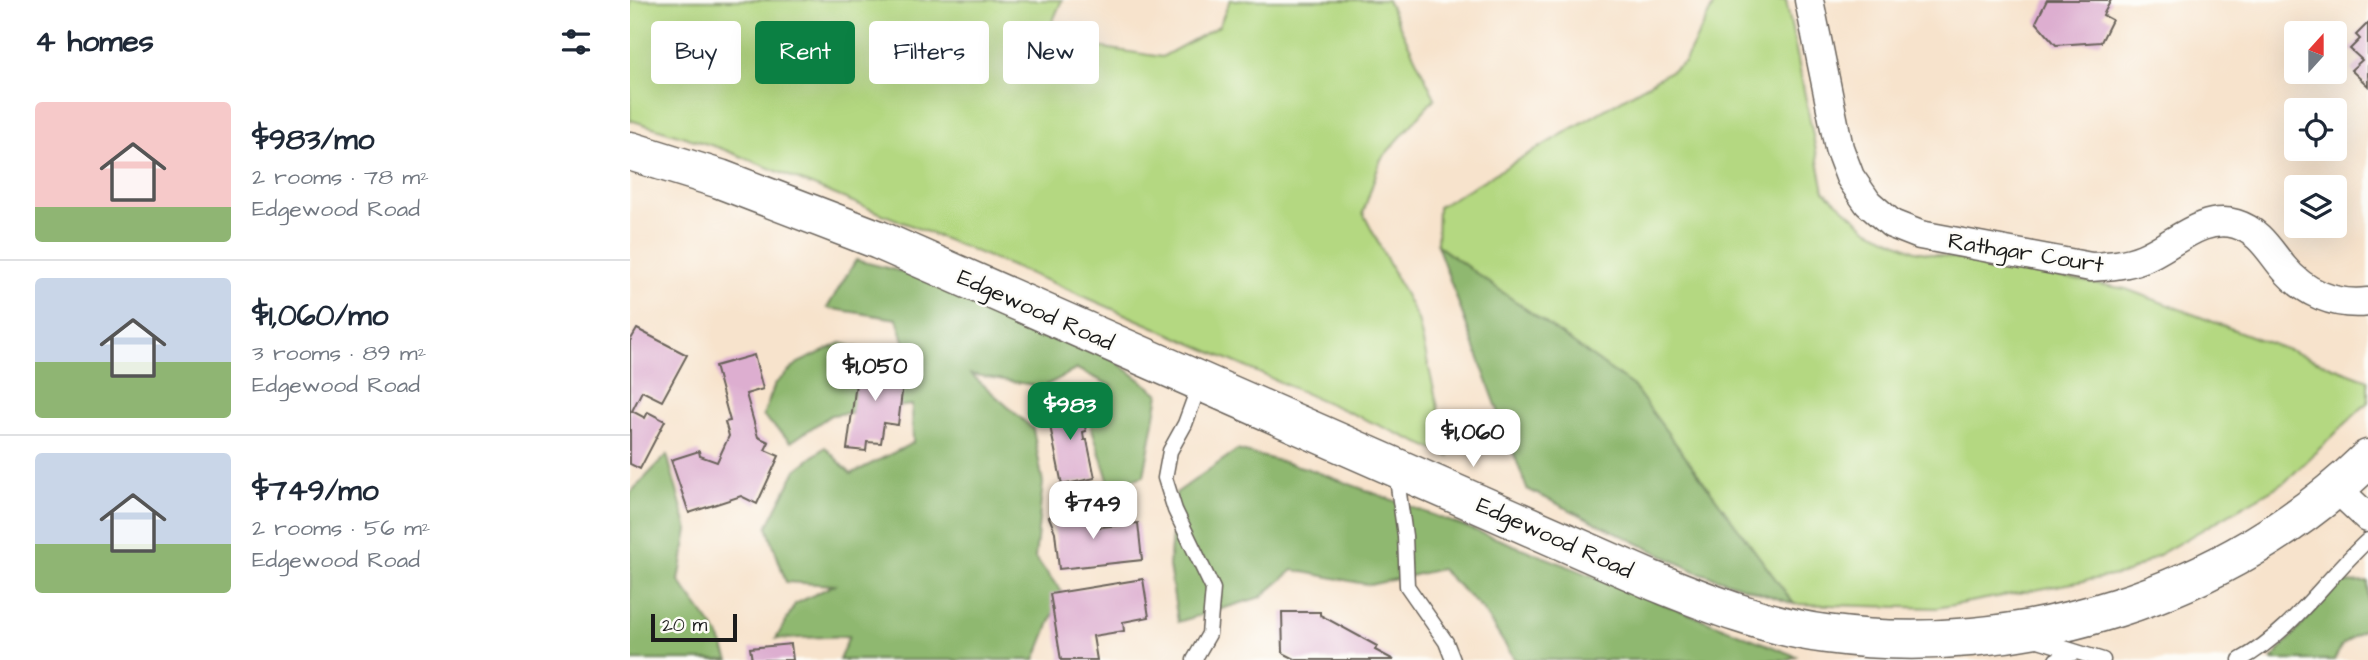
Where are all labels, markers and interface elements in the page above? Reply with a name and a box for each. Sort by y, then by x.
text: 4 homes [35,21,154,63]
chip: Buy [651,21,741,84]
chip: Rent [755,21,855,84]
chip: Filters [869,21,989,84]
chip: New [1003,21,1099,84]
north arrow [2284,21,2347,84]
map controls [2284,21,2347,238]
icon: filters [557,23,595,61]
button: locate [2284,98,2347,161]
text: $983/mo [252,119,374,161]
icon: home [91,130,175,214]
text: 2 rooms · 78 m² [252,161,429,193]
button: layers [2284,175,2347,238]
text: Edgewood Road [252,193,420,225]
street label: Rathgar Court [1946,225,2107,282]
street label: Edgewood Road [952,261,1119,360]
text: $1,060/mo [252,295,388,337]
icon: home [91,306,175,390]
text: 3 rooms · 89 m² [252,337,426,369]
pin: $1,050 [818,344,932,403]
text: $1,050 [842,350,908,382]
text: Edgewood Road [252,369,420,401]
pin: $983 [1029,382,1111,442]
text: $983 [1044,389,1096,421]
pin: $1,060 [1416,410,1530,469]
text: $1,060 [1441,416,1505,448]
text: $749/mo [252,470,379,512]
icon: home [91,481,175,565]
pin: $749 [1052,482,1134,541]
text: $749 [1065,488,1121,520]
street label: Edgewood Road [1471,489,1638,588]
text: 2 rooms · 56 m² [252,512,430,544]
text: Edgewood Road [252,544,420,576]
scale bar [651,611,737,643]
text: 20 m [662,612,707,639]

